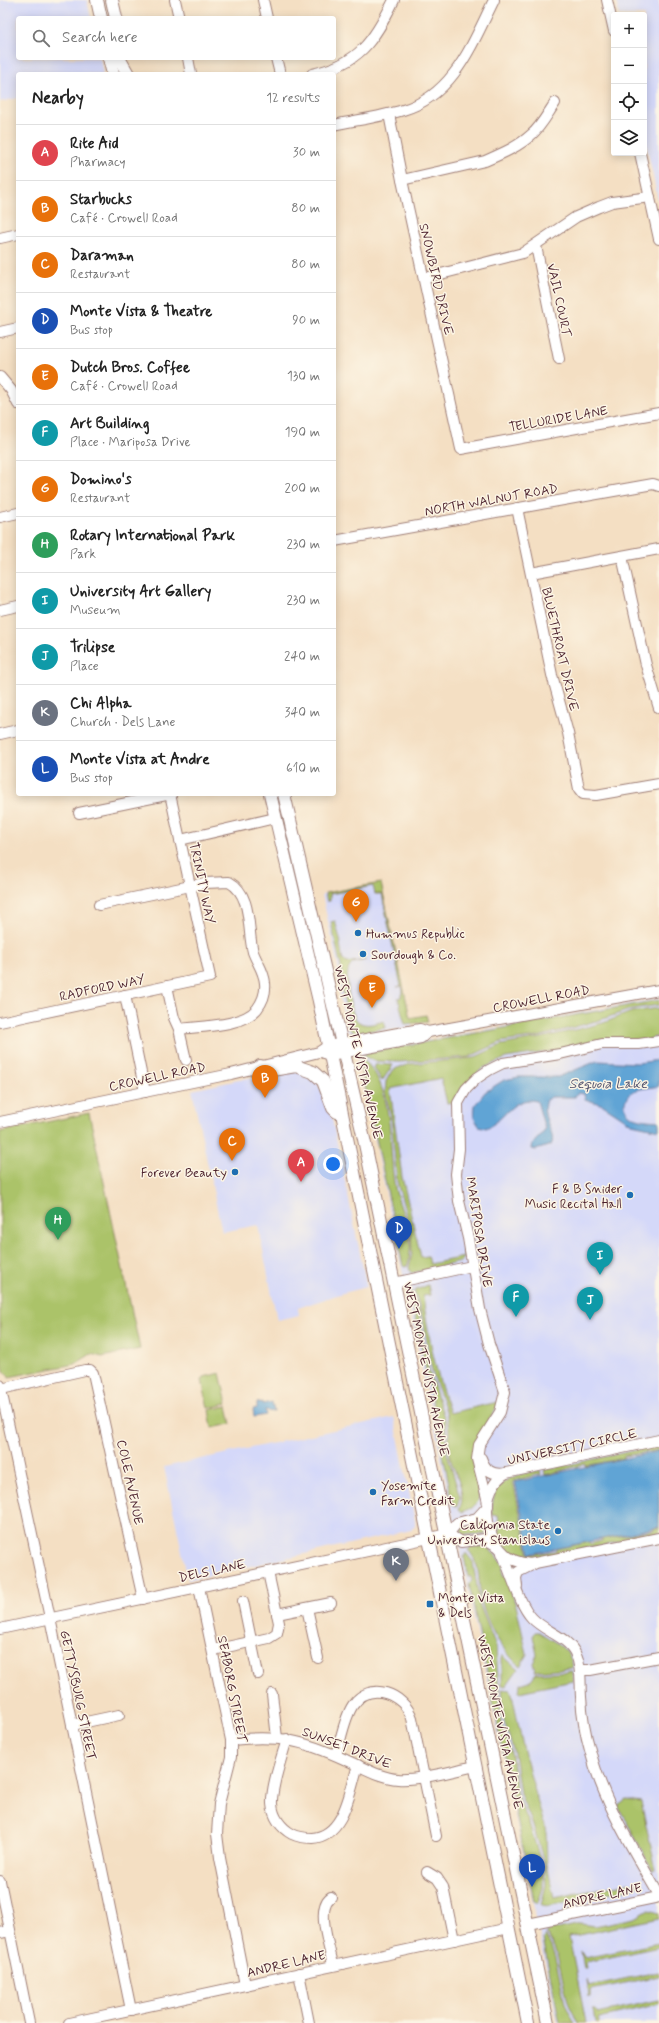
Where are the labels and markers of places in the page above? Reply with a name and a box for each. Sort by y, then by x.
pin: G [343,889,369,922]
place label: Hummus Republic [366,926,465,943]
marker: Hummus Republic [353,928,363,938]
place label: Sourdough & Co. [371,947,456,964]
marker: Sourdough & Co. [358,949,368,959]
pin: E [359,975,385,1008]
pin: B [252,1065,278,1098]
pin: C [219,1128,245,1161]
pin: A [288,1149,314,1182]
place label: Forever Beauty [141,1165,227,1182]
marker: Forever Beauty [230,1167,240,1177]
place label: F & B Snider Music Recital Hall [525,1181,623,1213]
marker: F & B Snider Music Recital Hall [625,1190,635,1200]
pin: H [45,1207,71,1240]
pin: D [386,1216,412,1249]
pin: I [587,1242,613,1275]
pin: F [503,1284,529,1317]
pin: J [577,1287,603,1320]
place label: Yosemite Farm Credit [381,1478,455,1510]
marker: Yosemite Farm Credit [368,1487,378,1497]
place label: California State University, Stanislaus [428,1517,550,1549]
marker: California State University, Stanislaus [553,1526,563,1536]
pin: K [383,1548,409,1581]
place label: Monte Vista & Dels [438,1590,505,1622]
marker: Monte Vista & Dels [425,1599,435,1609]
pin: L [519,1854,545,1887]

